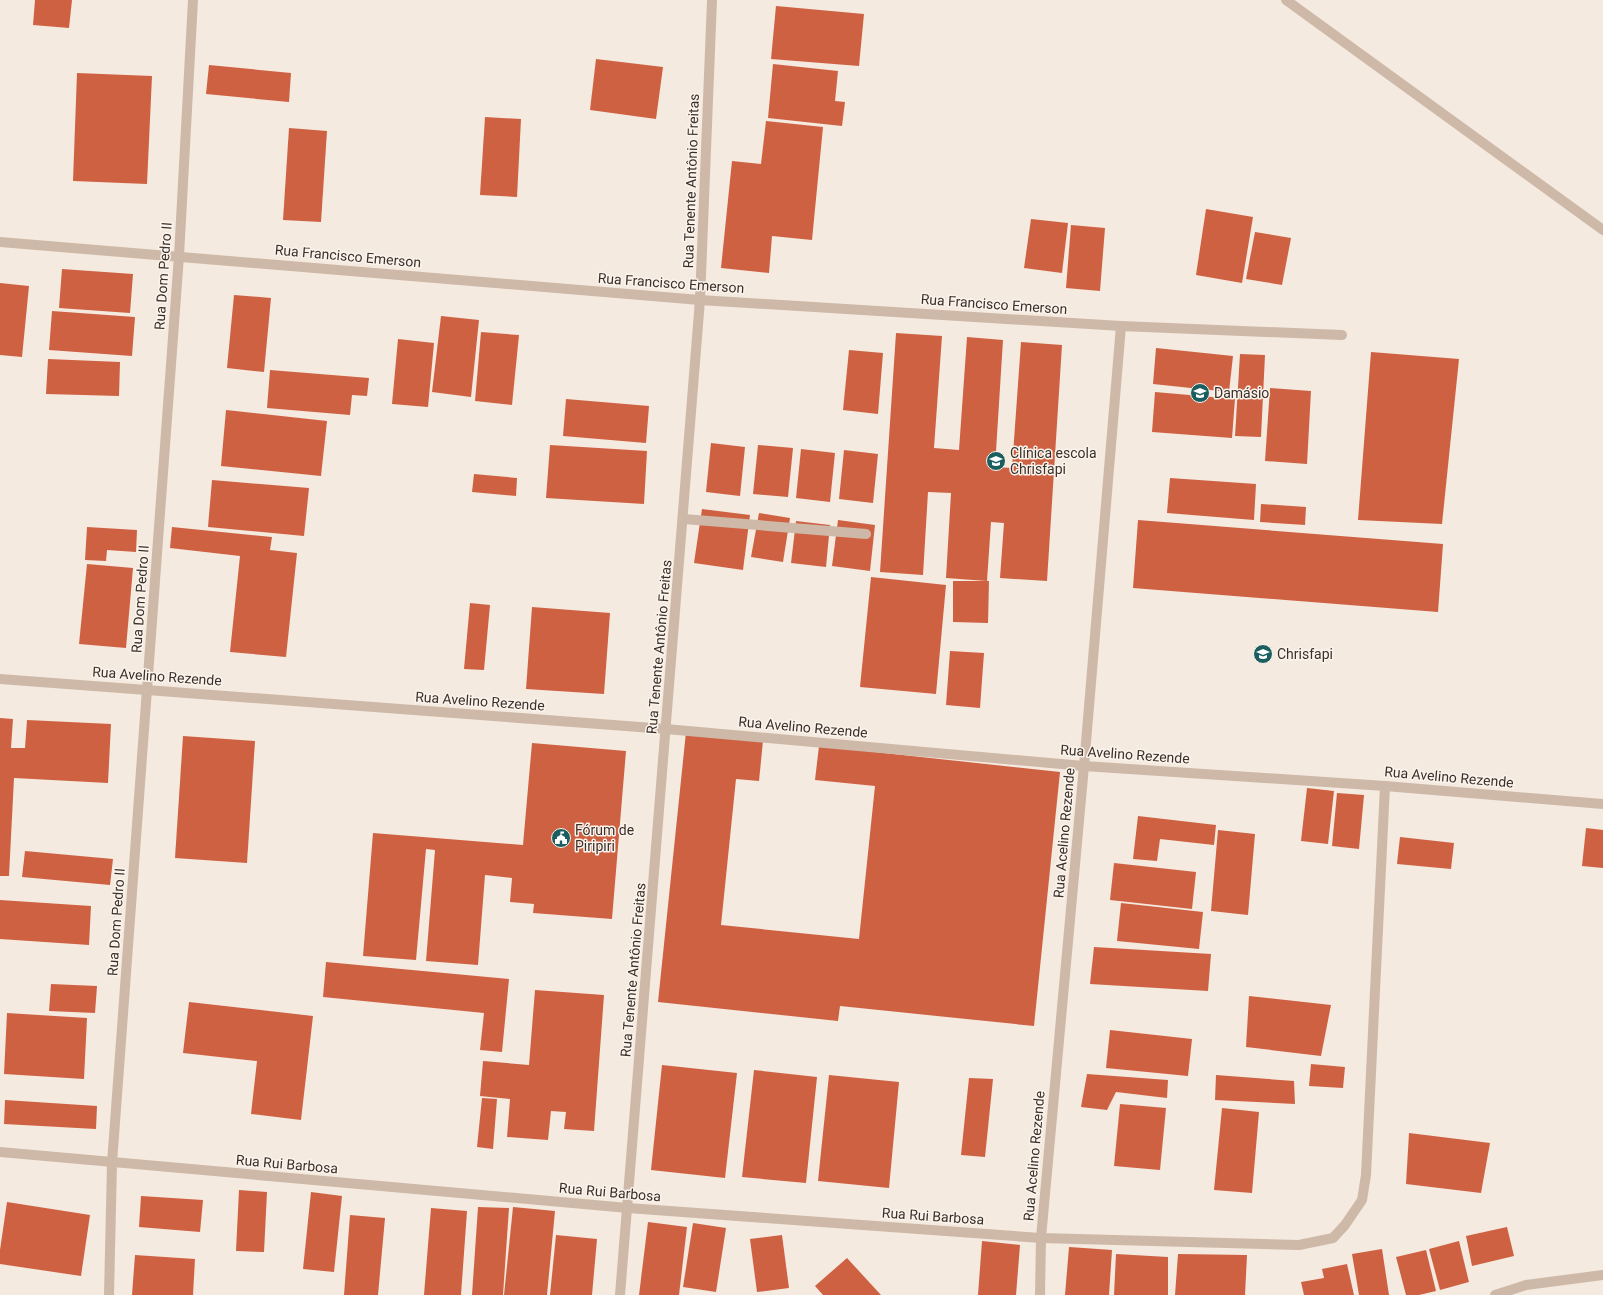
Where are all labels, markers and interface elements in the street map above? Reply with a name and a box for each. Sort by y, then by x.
street label: Rua Tenente Antônio Freitas [680,93,702,269]
street label: Rua Dom Pedro II [151,222,175,330]
street label: Rua Francisco Emerson [274,242,422,270]
street label: Rua Francisco Emerson [597,270,745,296]
street label: Rua Francisco Emerson [920,291,1068,317]
school or university icon: Damásio [1189,382,1211,404]
place label: Damásio [1214,385,1269,401]
place label: Clínica escola Chrisfapi [1010,445,1097,477]
school or university icon: Clínica escola Chrisfapi [985,450,1007,472]
street label: Rua Dom Pedro II [128,545,152,653]
street label: Rua Tenente Antônio Freitas [643,559,675,735]
school or university icon: Chrisfapi [1252,643,1274,665]
place label: Chrisfapi [1277,646,1333,662]
street label: Rua Avelino Rezende [92,663,222,689]
street label: Rua Avelino Rezende [415,688,545,714]
street label: Rua Avelino Rezende [738,713,868,741]
street label: Rua Avelino Rezende [1060,741,1190,767]
street label: Rua Avelino Rezende [1384,763,1514,791]
street label: Rua Acelino Rezende [1050,767,1078,899]
place label: Fórum de Piripiri [575,822,634,854]
public building icon: Fórum de Piripiri [550,827,572,849]
street label: Rua Dom Pedro II [104,868,128,976]
street label: Rua Tenente Antônio Freitas [617,882,649,1058]
street label: Rua Acelino Rezende [1020,1090,1048,1222]
street label: Rua Rui Barbosa [235,1152,339,1176]
street label: Rua Rui Barbosa [558,1180,662,1204]
street label: Rua Rui Barbosa [881,1204,985,1228]

